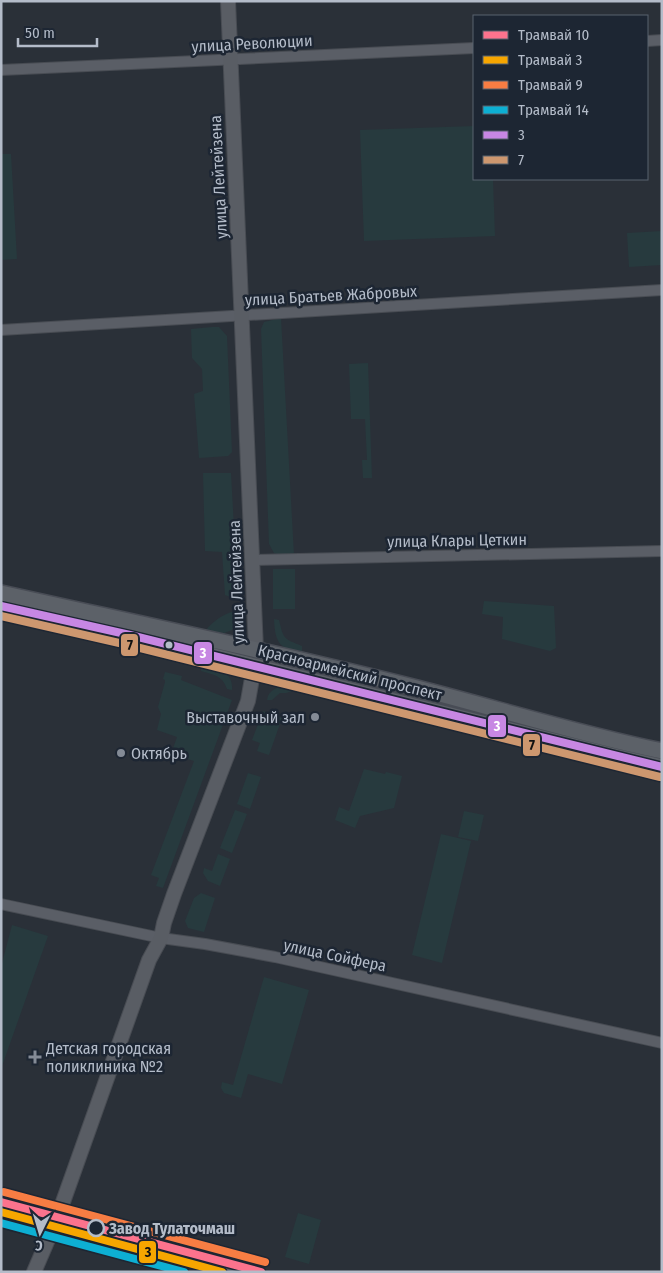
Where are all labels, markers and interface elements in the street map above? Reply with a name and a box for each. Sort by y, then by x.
scale bar [18,15,96,47]
legend [473,15,648,180]
text: 50 m [25,24,55,42]
text: Трамвай 10 [518,26,589,44]
street label: улица Революции [191,31,313,56]
text: Трамвай 3 [518,51,583,69]
text: Трамвай 9 [518,76,583,94]
text: Трамвай 14 [518,101,589,119]
street label: улица Лейтейзена [206,115,231,239]
text: 3 [518,126,525,144]
text: 7 [518,151,524,169]
street label: улица Братьев Жабровых [245,282,418,309]
street label: улица Лейтейзена [225,520,248,644]
street label: улица Клары Цеткин [387,530,527,551]
line badge: 7 [120,633,139,657]
text: 7 [127,637,133,654]
unlabelled marker [164,640,174,650]
street label: Красноармейский проспект [256,640,444,705]
line badge: 3 [193,641,213,665]
text: 3 [199,645,207,662]
place label: Выставочный зал [186,708,305,727]
marker: Выставочный зал [309,711,321,723]
line badge: 3 [487,714,507,738]
text: 3 [493,718,501,735]
line badge: 7 [522,733,541,757]
text: 7 [529,737,535,754]
place label: Октябрь [131,744,187,763]
marker: Октябрь [115,747,127,759]
street label: улица Сойфера [282,935,388,976]
place label: Детская городская поликлиника №2 [45,1039,171,1076]
marker: Детская городская поликлиника №2 [28,1050,42,1064]
north arrow [15,1208,65,1258]
marker: Завод Тулаточмаш [87,1219,105,1237]
place label: Завод Тулаточмаш [108,1219,235,1238]
text: С [34,1237,43,1254]
line badge: 3 [138,1240,157,1264]
text: 3 [144,1244,152,1261]

